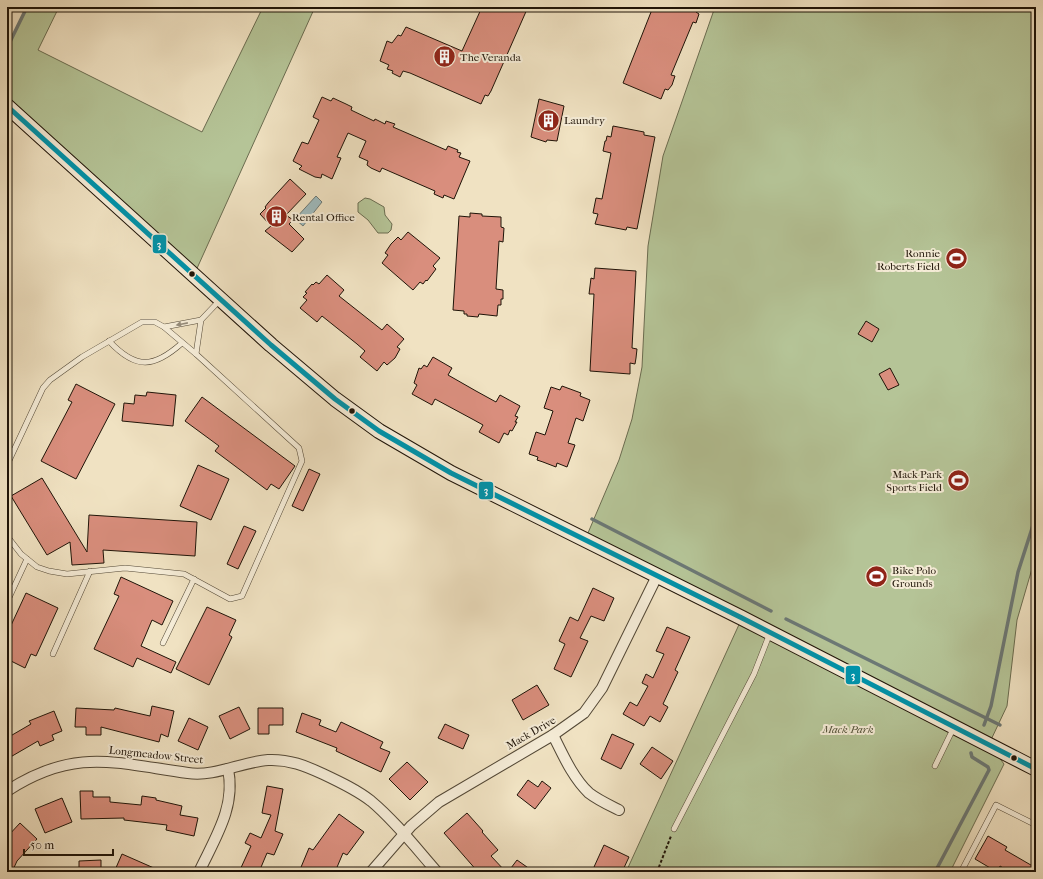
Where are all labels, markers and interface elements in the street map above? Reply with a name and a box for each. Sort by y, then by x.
building icon: The Veranda [431,44,457,70]
place label: The Veranda [460,51,522,64]
building icon: Laundry [535,107,561,133]
place label: Laundry [564,114,606,127]
building icon: Rental Office [263,204,289,230]
place label: Rental Office [292,211,355,224]
line badge: 3 [152,234,167,254]
text: 3 [157,238,162,251]
sports icon: Ronnie Roberts Field [943,246,969,272]
place label: Ronnie Roberts Field [877,247,941,273]
unlabelled marker [187,269,197,279]
one-way arrow [176,322,189,328]
unlabelled marker [347,406,357,416]
sports icon: Mack Park Sports Field [945,467,971,493]
place label: Mack Park Sports Field [886,468,943,494]
line badge: 3 [478,481,494,500]
text: 3 [484,484,489,497]
sports icon: Bike Polo Grounds [864,563,890,589]
place label: Bike Polo Grounds [892,564,937,590]
line badge: 3 [845,665,861,685]
text: 3 [851,669,856,682]
street label: Mack Drive [504,713,558,752]
park label: Mack Park [821,723,874,736]
street label: Longmeadow Street [108,744,204,766]
unlabelled marker [1009,753,1019,763]
scale bar [24,831,113,857]
text: 50 m [30,838,54,852]

